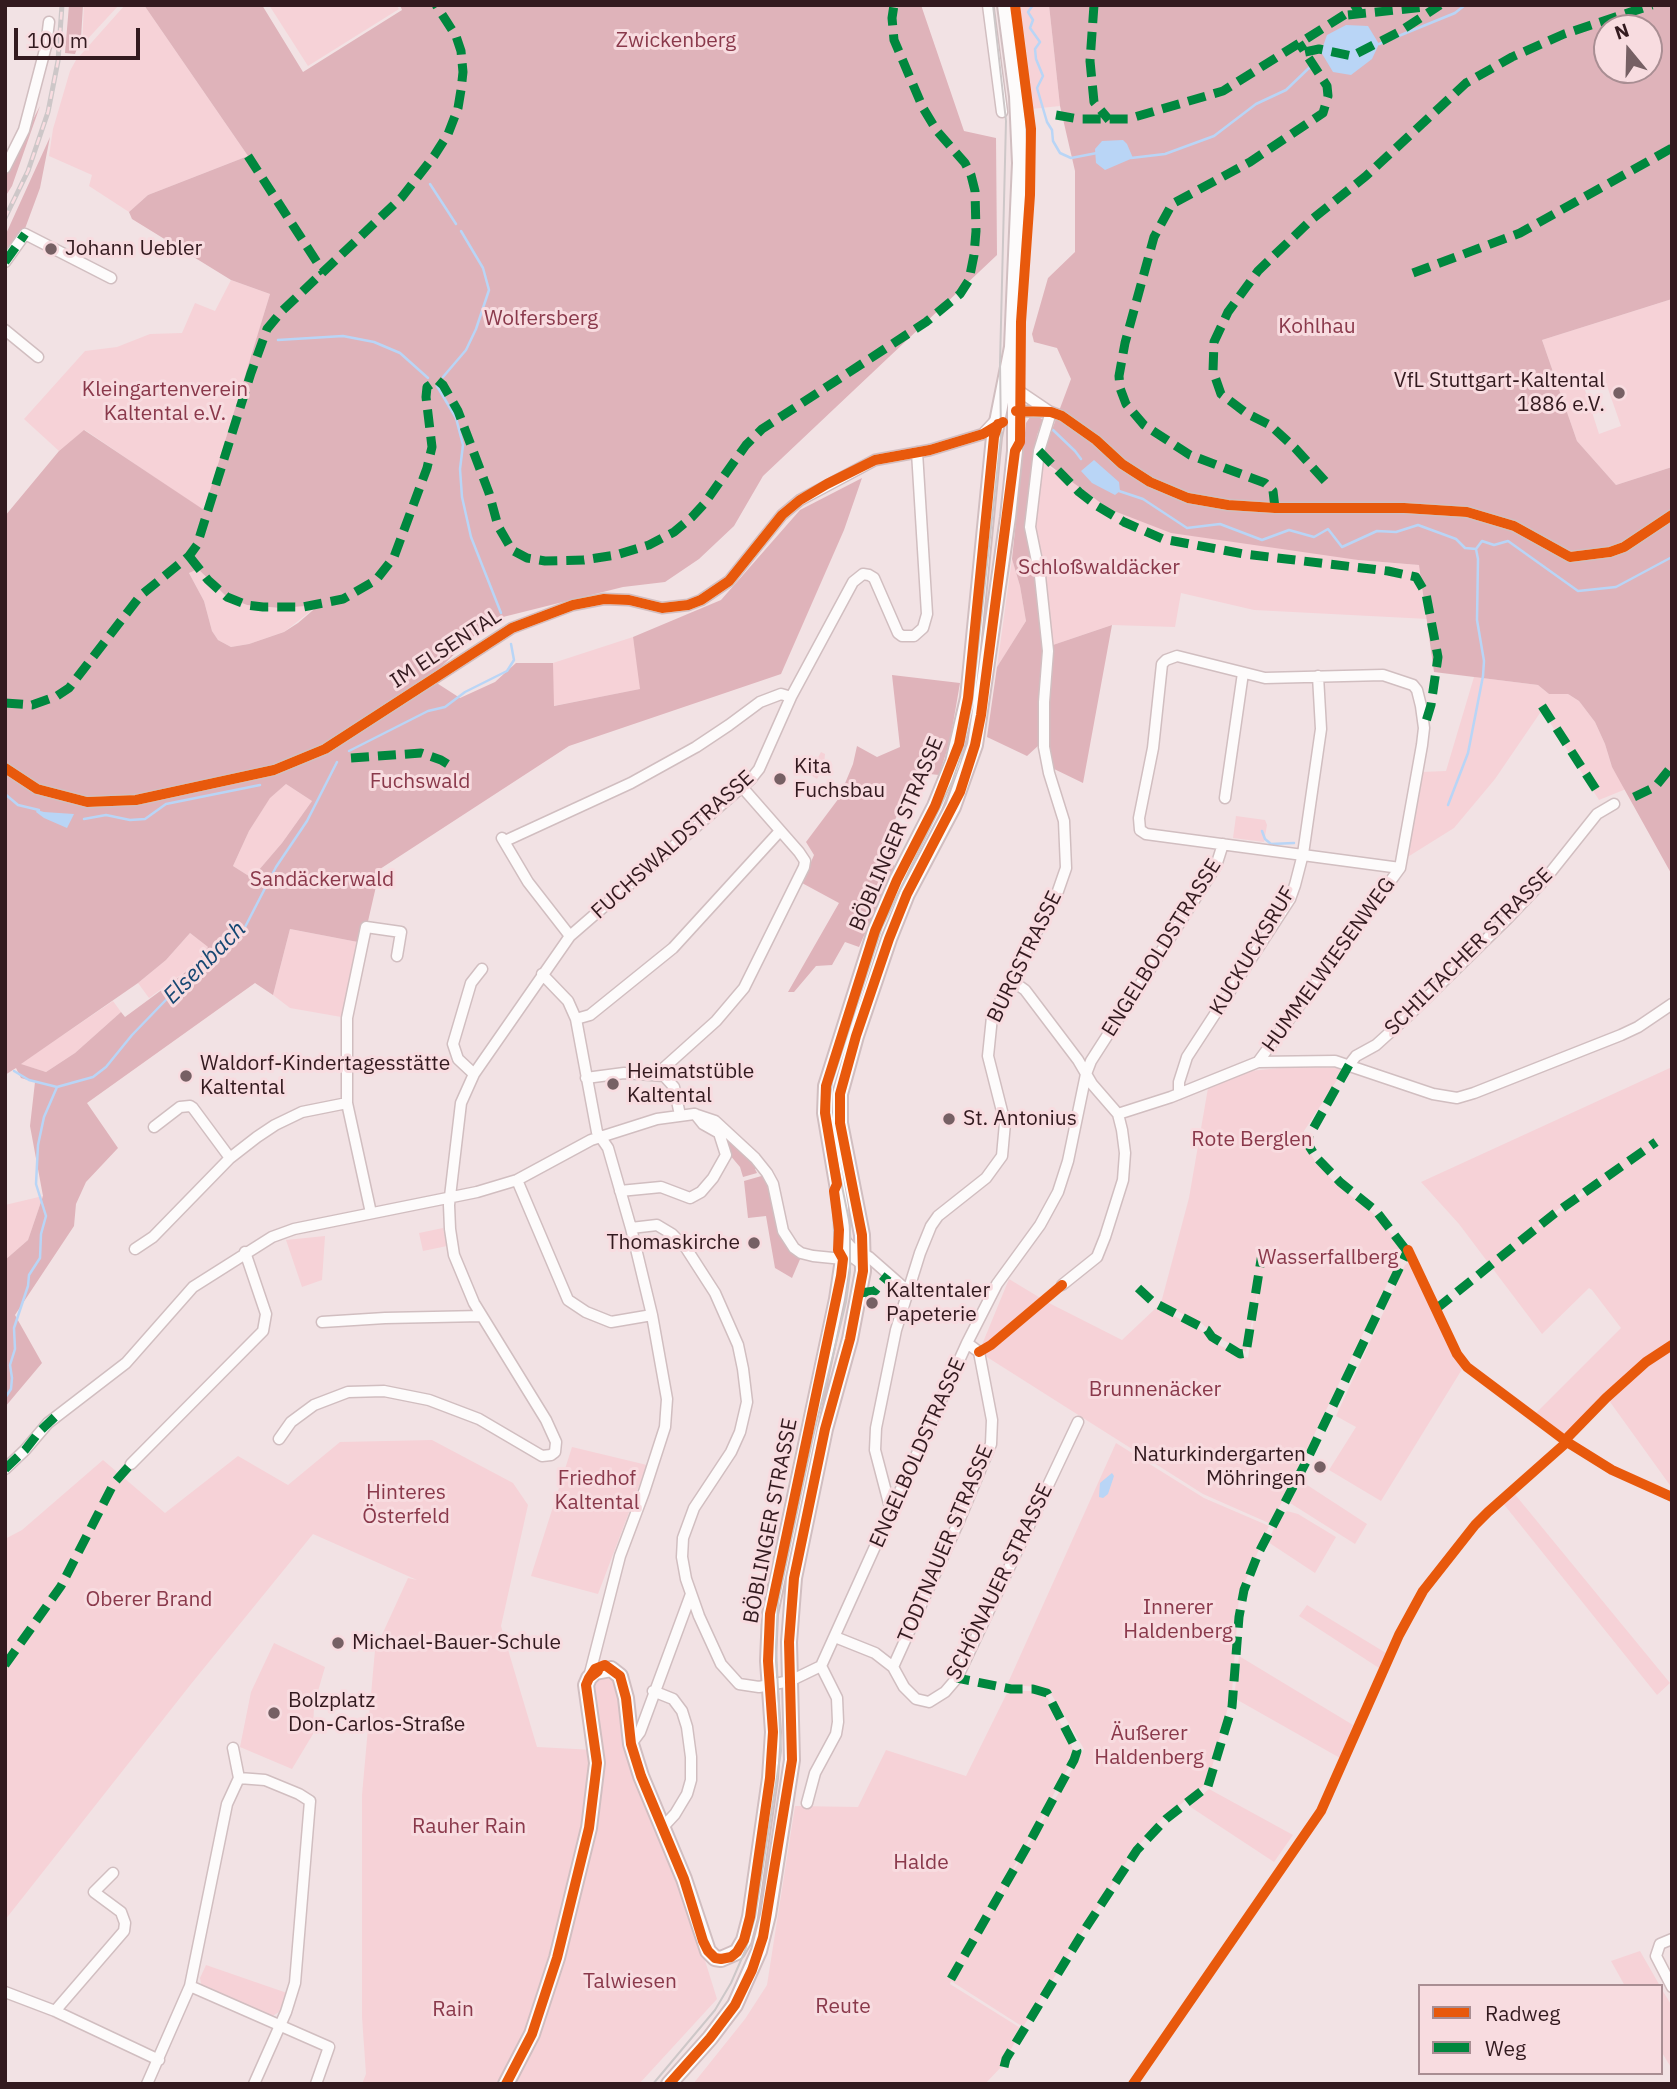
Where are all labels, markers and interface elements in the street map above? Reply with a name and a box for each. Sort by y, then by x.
scale bar [18,14,144,58]
north arrow [1593,14,1663,84]
text: N [1611,17,1632,45]
text: 100 m [27,26,88,54]
park label: Zwickenberg [616,28,736,54]
place label: Johann Uebler [65,236,202,262]
marker: Johann Uebler [43,241,59,257]
park label: Wolfersberg [484,306,598,332]
park label: Kohlhau [1278,314,1356,340]
place label: VfL Stuttgart-Kaltental 1886 e.V. [1394,368,1605,418]
park label: Kleingartenverein Kaltental e.V. [82,377,248,427]
marker: VfL Stuttgart-Kaltental 1886 e.V. [1611,385,1627,401]
park label: Schloßwaldäcker [1018,555,1180,581]
street label: IM ELSENTAL [386,604,506,694]
street label: BÖBLINGER STRASSE [845,733,949,935]
place label: Kita Fuchsbau [794,754,885,804]
street label: FUCHSWALDSTRASSE [586,765,760,925]
park label: Fuchswald [370,769,470,795]
marker: Kita Fuchsbau [772,771,788,787]
street label: ENGELBOLDSTRASSE [1097,854,1227,1042]
street label: SCHILTACHER STRASSE [1380,863,1558,1041]
park label: Sandäckerwald [250,867,394,893]
street label: HUMMELWIESENWEG [1257,873,1401,1057]
street label: KUCKUCKSRUF [1205,882,1301,1020]
street label: BURGSTRASSE [982,887,1068,1027]
water label: Elsenbach [158,916,252,1010]
place label: Waldorf-Kindertagesstätte Kaltental [200,1051,450,1101]
place label: Heimatstüble Kaltental [627,1059,754,1109]
marker: Waldorf-Kindertagesstätte Kaltental [178,1068,194,1084]
marker: Heimatstüble Kaltental [605,1076,621,1092]
place label: St. Antonius [963,1106,1077,1132]
marker: St. Antonius [941,1111,957,1127]
park label: Rote Berglen [1191,1127,1313,1153]
place label: Thomaskirche [607,1230,740,1256]
marker: Thomaskirche [746,1235,762,1251]
park label: Wasserfallberg [1258,1245,1398,1271]
place label: Kaltentaler Papeterie [886,1278,990,1328]
marker: Kaltentaler Papeterie [864,1295,880,1311]
street label: ENGELBOLDSTRASSE [865,1354,971,1552]
park label: Brunnenäcker [1089,1377,1221,1403]
street label: BÖBLINGER STRASSE [739,1416,803,1626]
street label: TODTNAUER STRASSE [893,1441,999,1647]
place label: Naturkindergarten Möhringen [1133,1442,1306,1492]
marker: Naturkindergarten Möhringen [1312,1459,1328,1475]
park label: Friedhof Kaltental [555,1466,639,1516]
park label: Hinteres Österfeld [362,1480,450,1530]
street label: SCHÖNAUER STRASSE [942,1480,1058,1684]
park label: Oberer Brand [85,1587,213,1613]
park label: Innerer Haldenberg [1123,1595,1233,1645]
place label: Michael-Bauer-Schule [352,1630,561,1656]
marker: Michael-Bauer-Schule [330,1635,346,1651]
place label: Bolzplatz Don-Carlos-Straße [288,1688,465,1738]
marker: Bolzplatz Don-Carlos-Straße [266,1705,282,1721]
park label: Äußerer Haldenberg [1094,1721,1204,1771]
park label: Rauher Rain [412,1814,526,1840]
park label: Halde [893,1850,949,1876]
park label: Talwiesen [583,1969,677,1995]
legend [1418,1984,1663,2075]
park label: Reute [815,1994,871,2020]
park label: Rain [432,1997,474,2023]
text: Radweg [1485,1999,1560,2027]
text: Weg [1485,2034,1526,2062]

